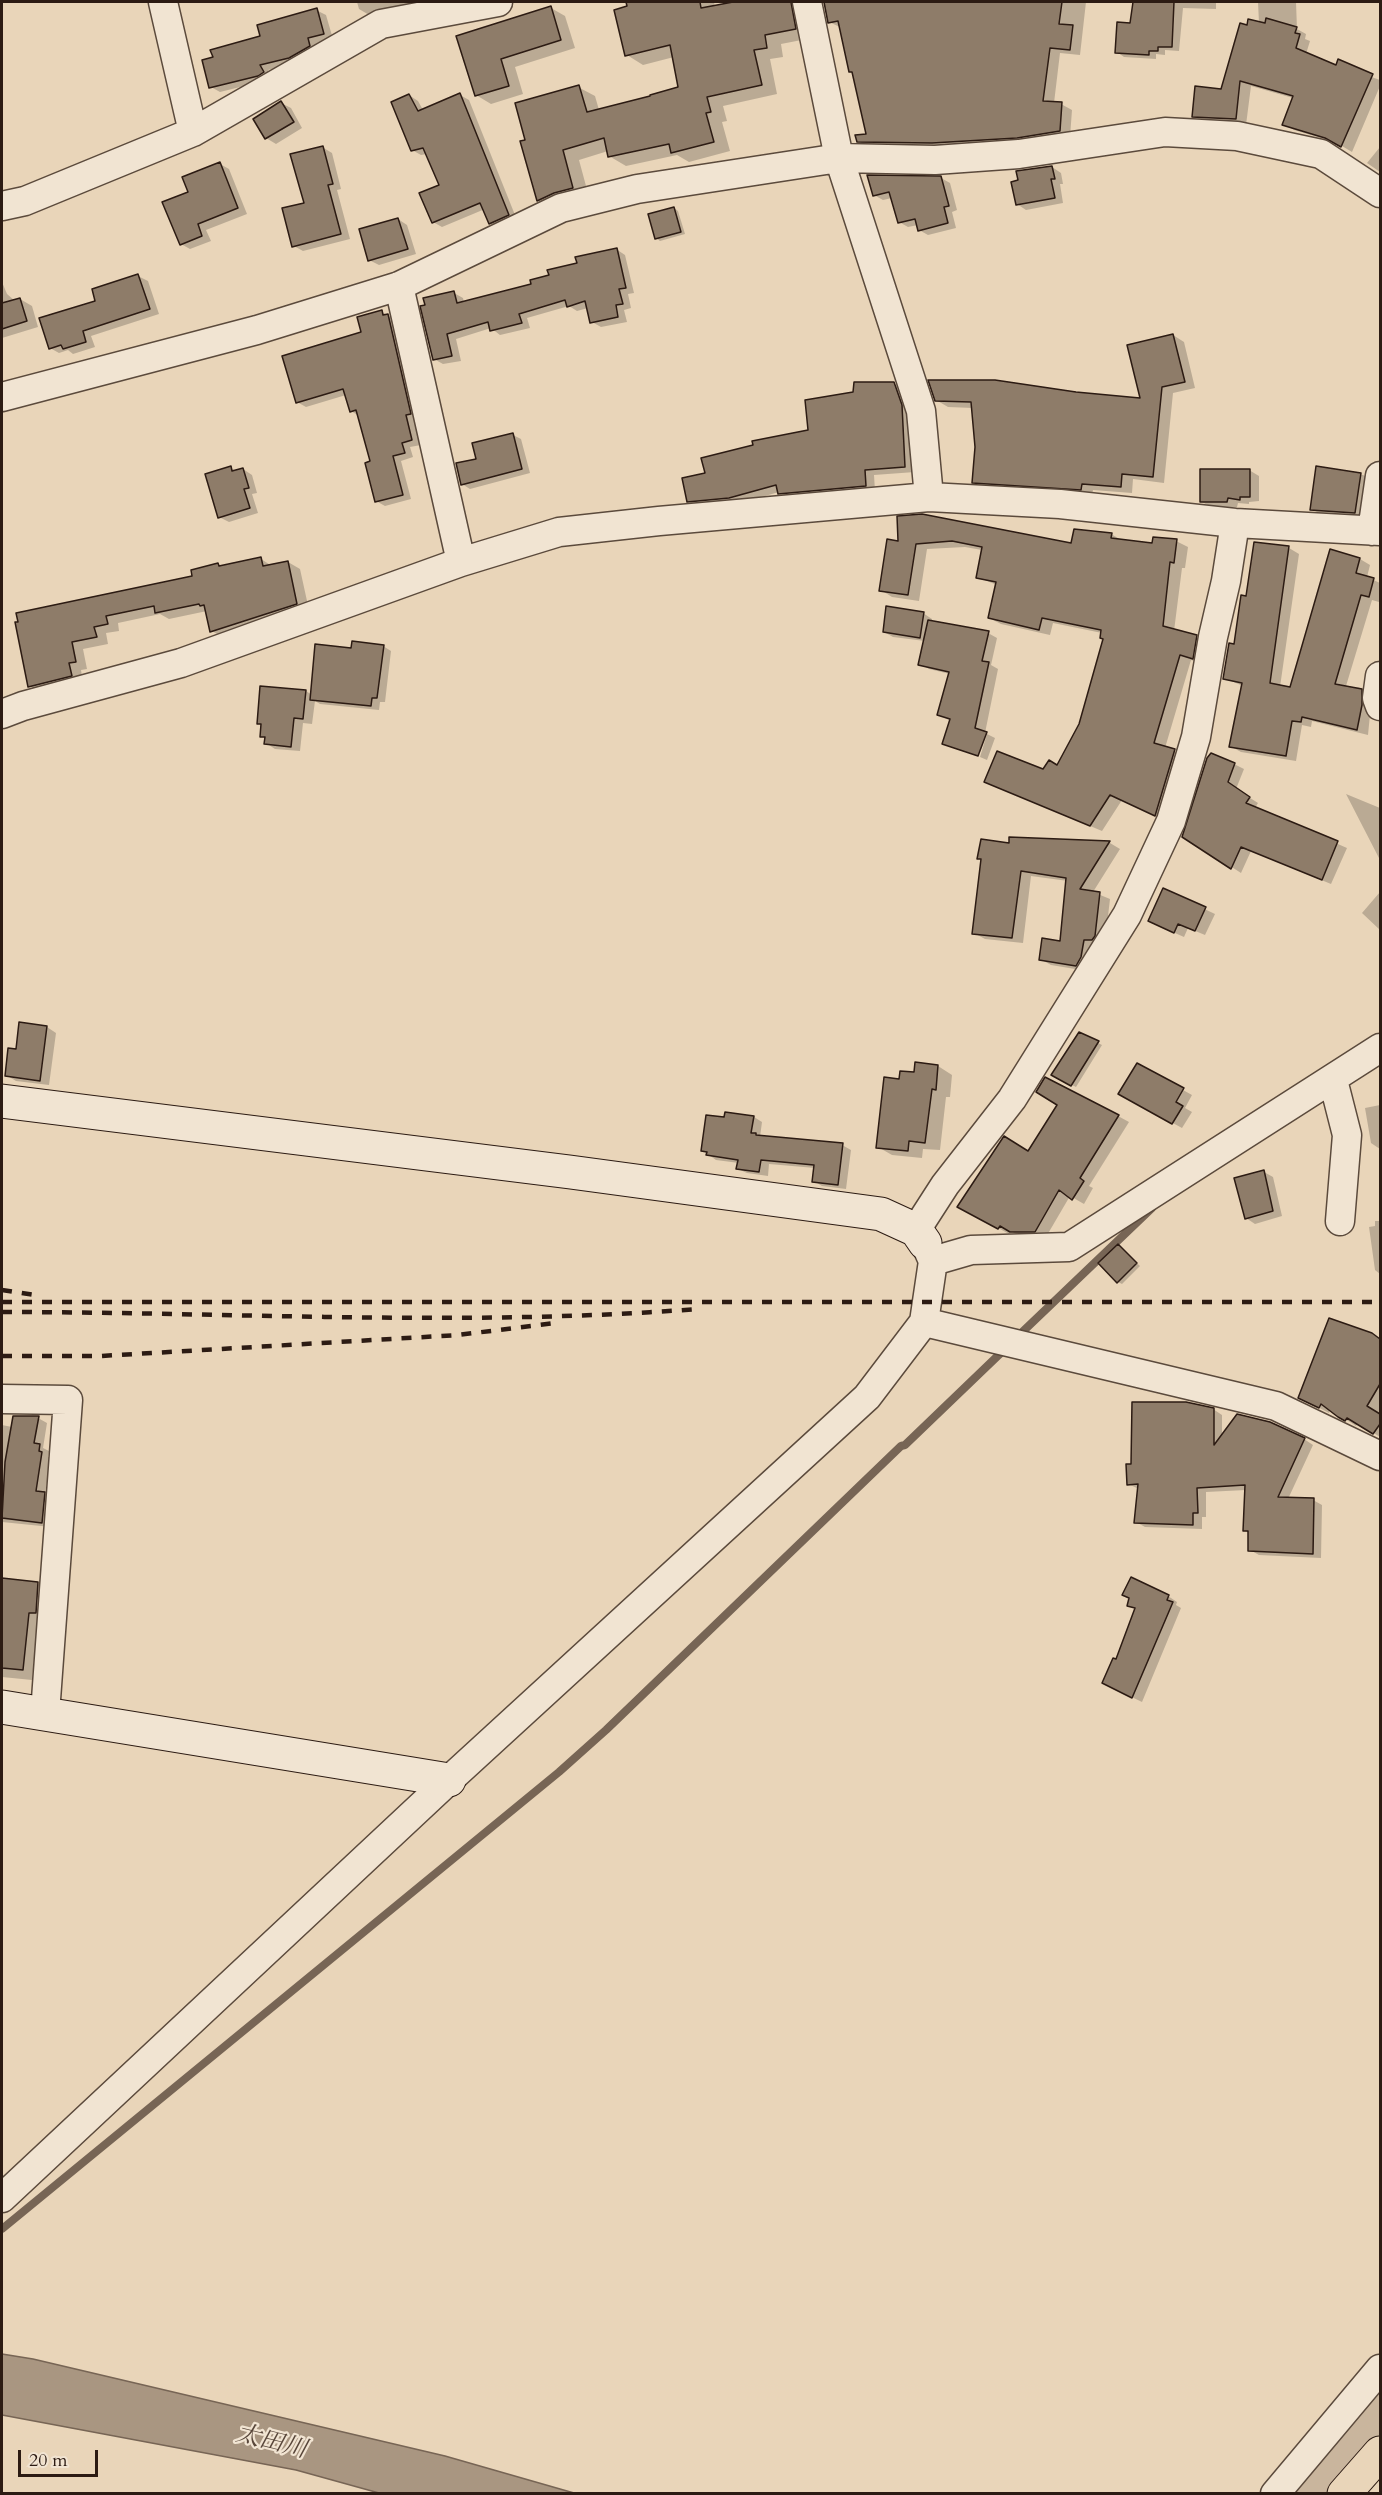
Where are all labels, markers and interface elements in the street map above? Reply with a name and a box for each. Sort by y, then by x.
water label: 太田川 [233,2420,309,2466]
scale bar [21,2438,100,2476]
text: 20 m [29,2448,68,2473]

